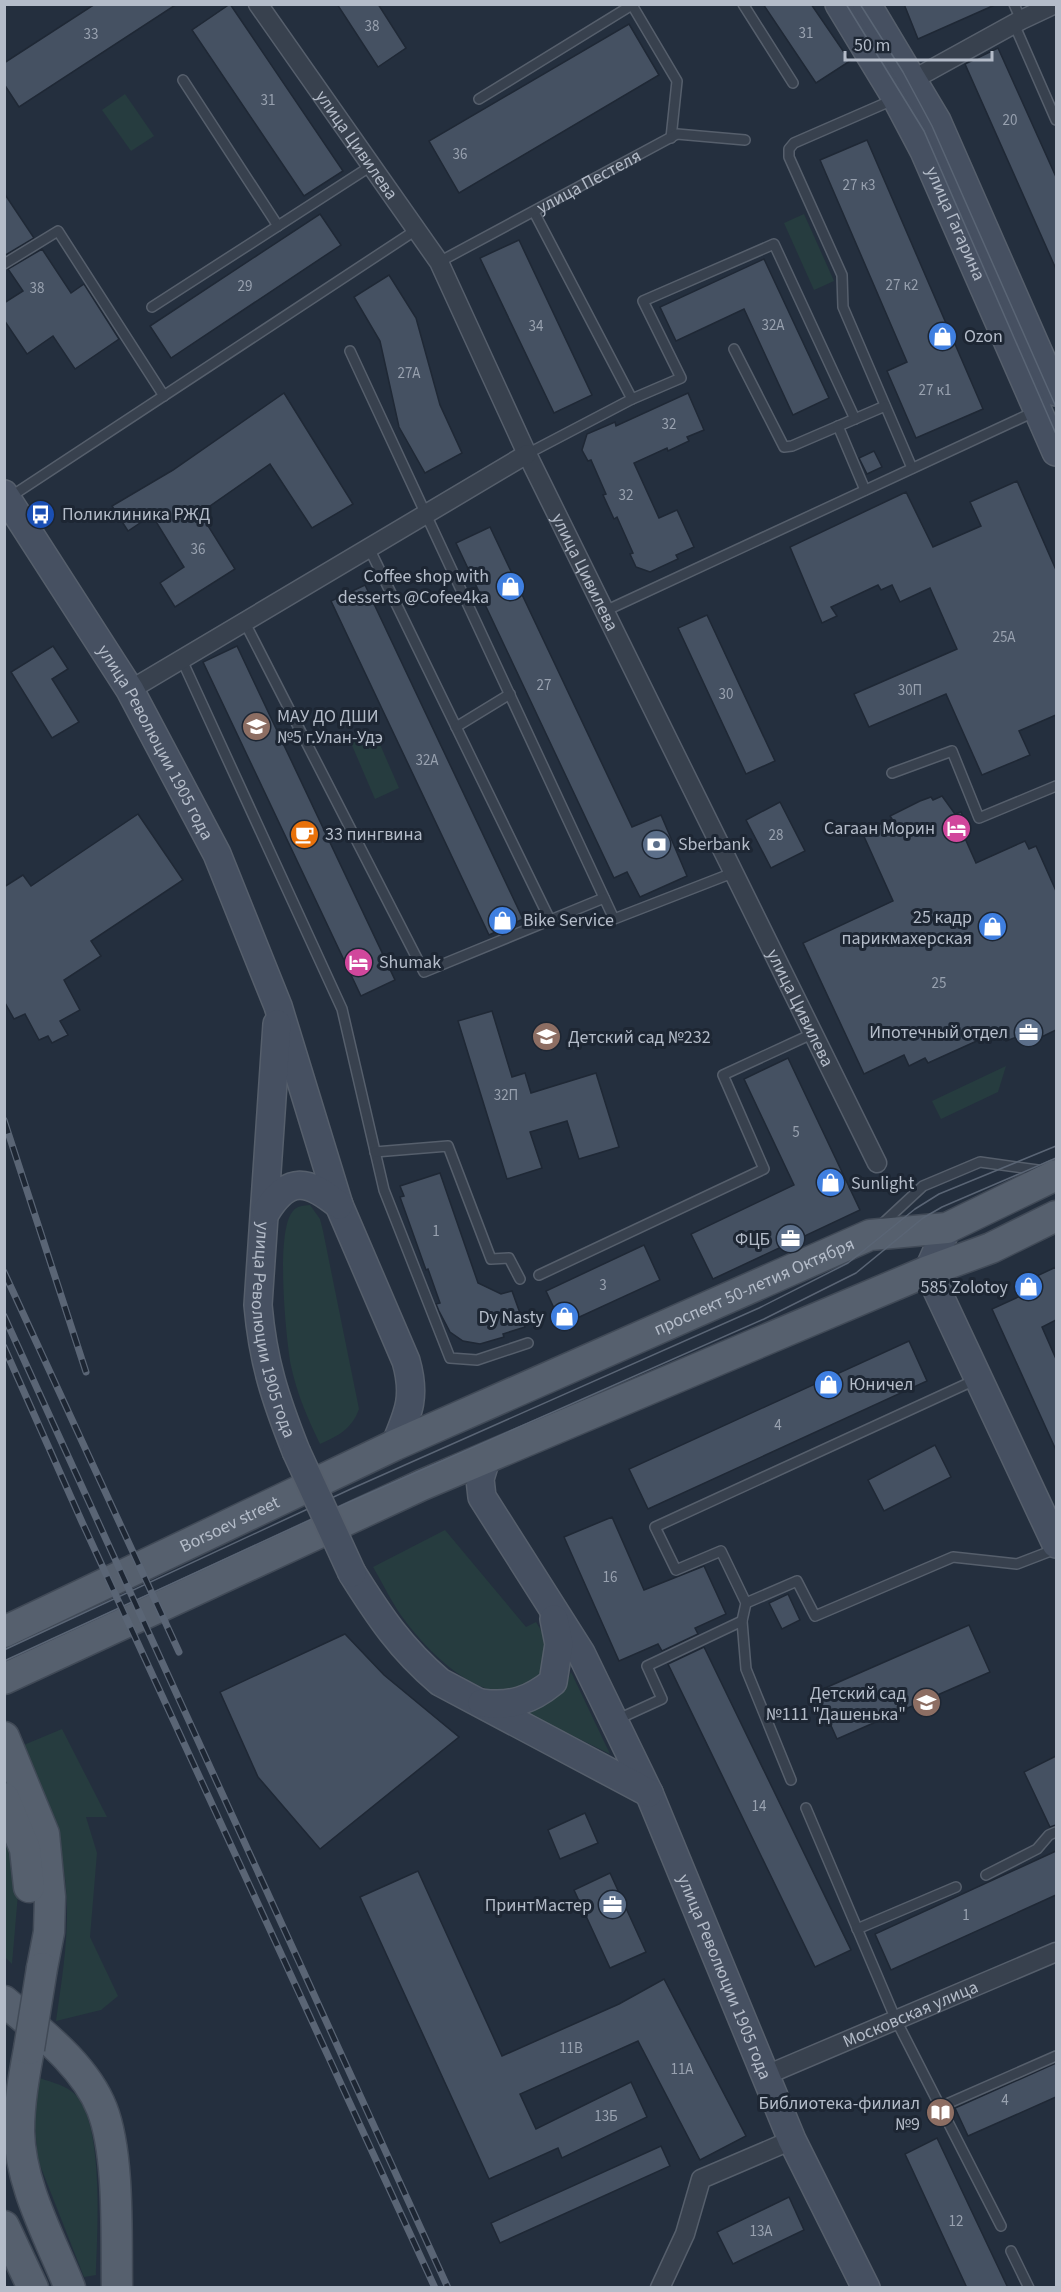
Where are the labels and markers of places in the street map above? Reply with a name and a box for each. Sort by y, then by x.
shop icon: Ozon [927,320,959,352]
place label: Ozon [964,324,1003,349]
bus stop icon: Поликлиника РЖД [25,498,57,530]
place label: Поликлиника РЖД [62,502,211,527]
place label: Coffee shop with desserts @Cofee4ka [338,564,489,610]
shop icon: Coffee shop with desserts @Cofee4ka [494,570,526,602]
place label: МАУ ДО ДШИ №5 г.Улан-Удэ [277,704,383,750]
school or university icon: МАУ ДО ДШИ №5 г.Улан-Удэ [240,710,272,742]
hotel icon: Сагаан Морин [940,812,972,844]
place label: Сагаан Морин [824,816,935,841]
cafe icon: 33 пингвина [288,818,320,850]
place label: 33 пингвина [325,822,423,847]
bank icon: Sberbank [641,828,673,860]
place label: Sberbank [678,832,750,857]
shop icon: Bike Service [486,904,518,936]
place label: 25 кадр парикмахерская [842,905,972,951]
place label: Bike Service [523,908,614,933]
shop icon: 25 кадр парикмахерская [977,911,1009,943]
hotel icon: Shumak [342,946,374,978]
place label: Shumak [379,950,441,975]
office icon: Ипотечный отдел [1013,1016,1045,1048]
place label: Ипотечный отдел [869,1020,1008,1045]
school or university icon: Детский сад №232 [531,1021,563,1053]
place label: Детский сад №232 [568,1025,711,1050]
shop icon: Sunlight [814,1167,846,1199]
place label: Sunlight [851,1171,914,1196]
office icon: ФЦБ [775,1223,807,1255]
place label: ФЦБ [735,1227,770,1252]
shop icon: 585 Zolotoy [1013,1271,1045,1303]
place label: 585 Zolotoy [921,1275,1009,1300]
shop icon: Dy Nasty [549,1301,581,1333]
place label: Dy Nasty [479,1305,545,1330]
shop icon: Юничел [812,1368,844,1400]
place label: Юничел [849,1372,913,1397]
place label: Детский сад №111 "Дашенька" [766,1681,906,1727]
school or university icon: Детский сад №111 "Дашенька" [911,1687,943,1719]
office icon: ПринтМастер [597,1889,629,1921]
place label: ПринтМастер [485,1893,592,1918]
place label: Библиотека-филиал №9 [759,2091,920,2137]
library icon: Библиотека-филиал №9 [925,2097,957,2129]

